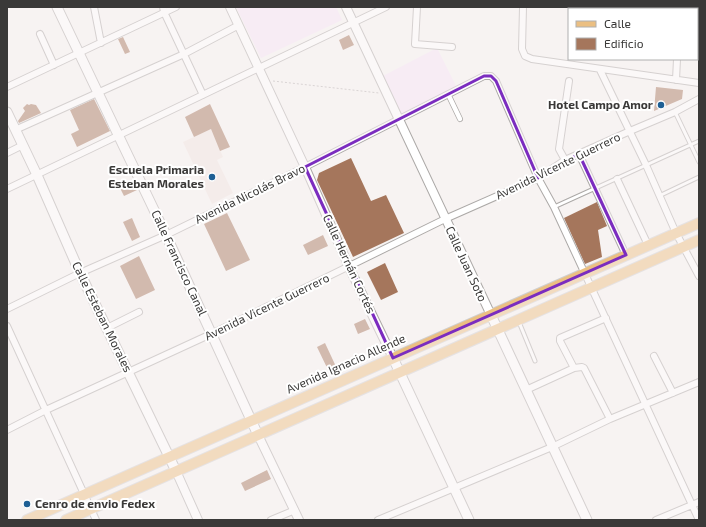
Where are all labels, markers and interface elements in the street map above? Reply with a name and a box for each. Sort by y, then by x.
legend [568,8,698,60]
text: Calle [604,16,631,30]
text: Edificio [604,36,644,50]
place label: Hotel Campo Amor [548,97,653,111]
marker: Hotel Campo Amor [656,100,666,110]
street label: Avenida Vicente Guerrero [493,129,622,201]
street label: Avenida Nicolás Bravo [192,160,307,226]
place label: Escuela Primaria Esteban Morales [108,162,204,190]
marker: Escuela Primaria Esteban Morales [207,172,217,182]
street label: Calle Francisco Canal [149,207,211,318]
street label: Calle Hernán Cortés [321,212,379,315]
street label: Calle Juan Soto [443,224,491,304]
street label: Calle Esteban Morales [70,259,136,374]
street label: Avenida Vicente Guerrero [202,270,331,342]
street label: Avenida Ignacio Allende [284,330,407,396]
place label: Cenro de envio Fedex [35,496,155,510]
marker: Cenro de envio Fedex [22,499,32,509]

